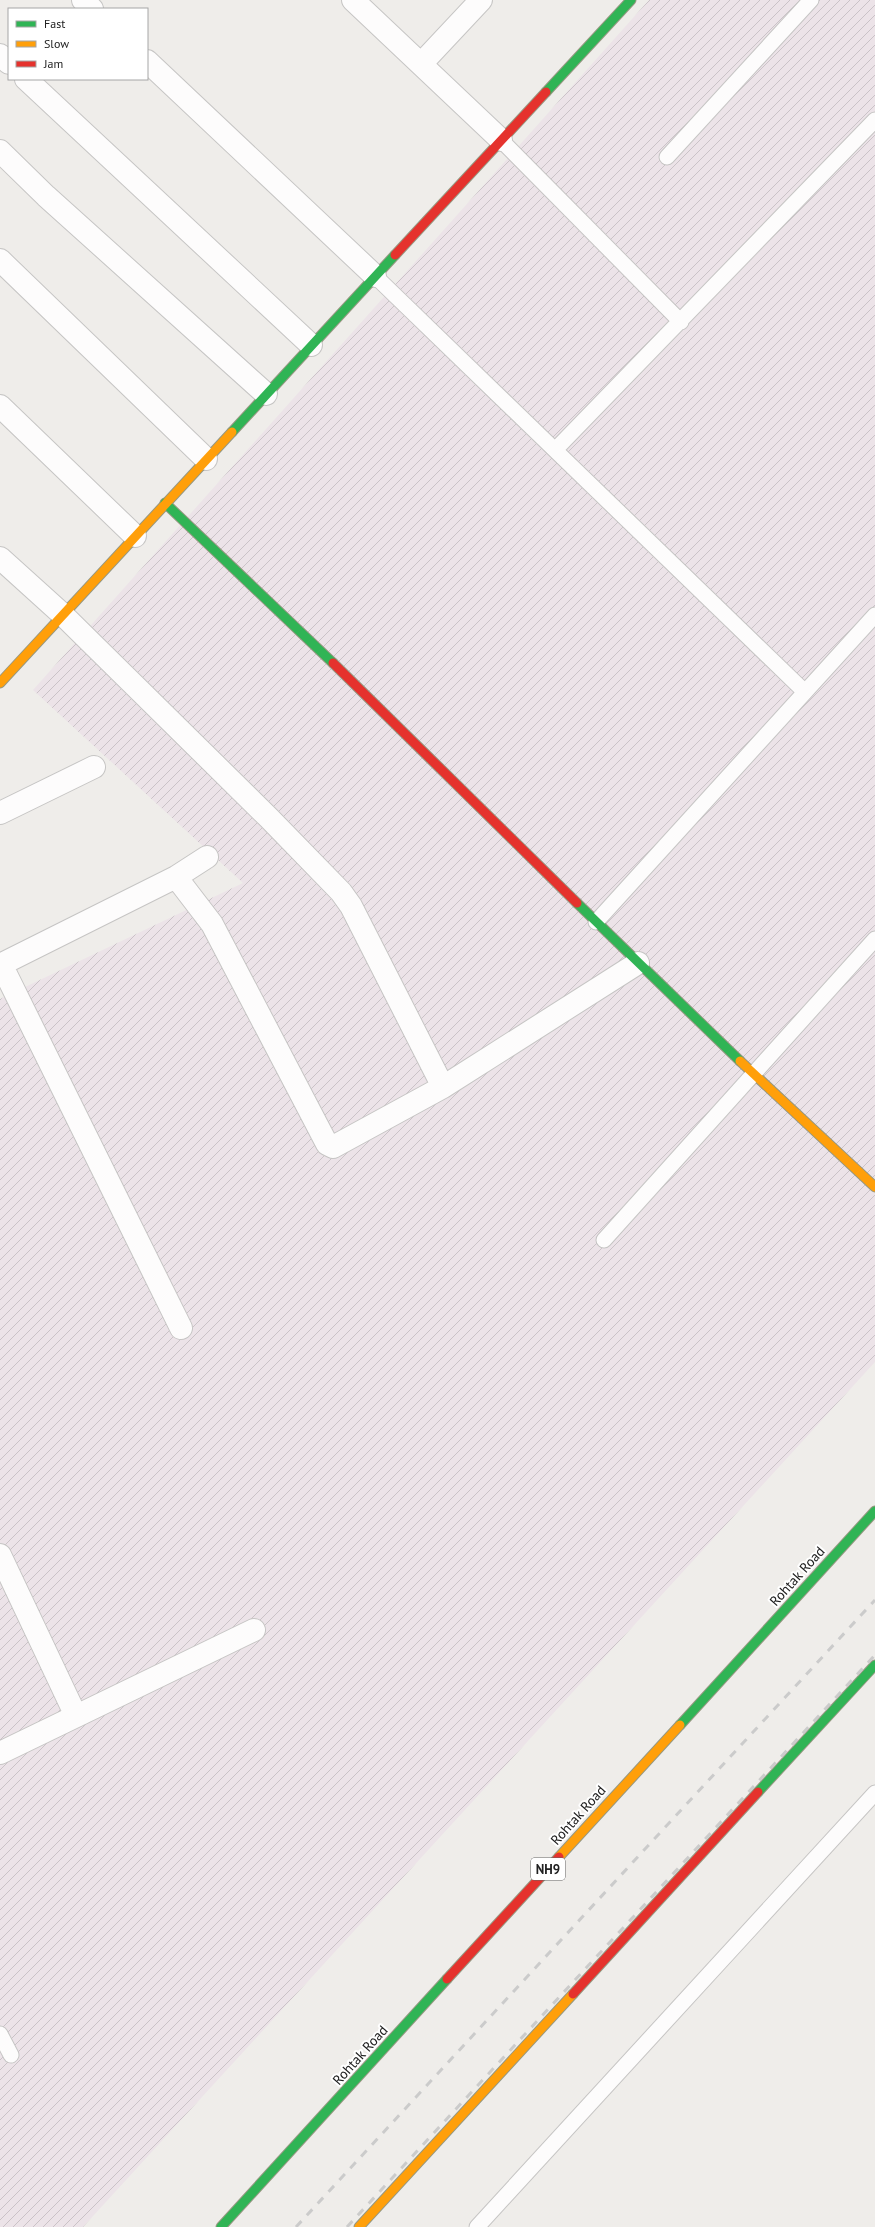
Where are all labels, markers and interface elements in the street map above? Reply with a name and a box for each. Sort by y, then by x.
legend [8,8,148,80]
text: Fast [44,16,65,31]
text: Slow [44,36,69,51]
text: Jam [43,56,63,71]
street label: Rohtak Road [765,1542,829,1610]
street label: Rohtak Road [546,1781,610,1849]
road number: NH9 [531,1858,565,1880]
street label: Rohtak Road [328,2021,392,2089]

